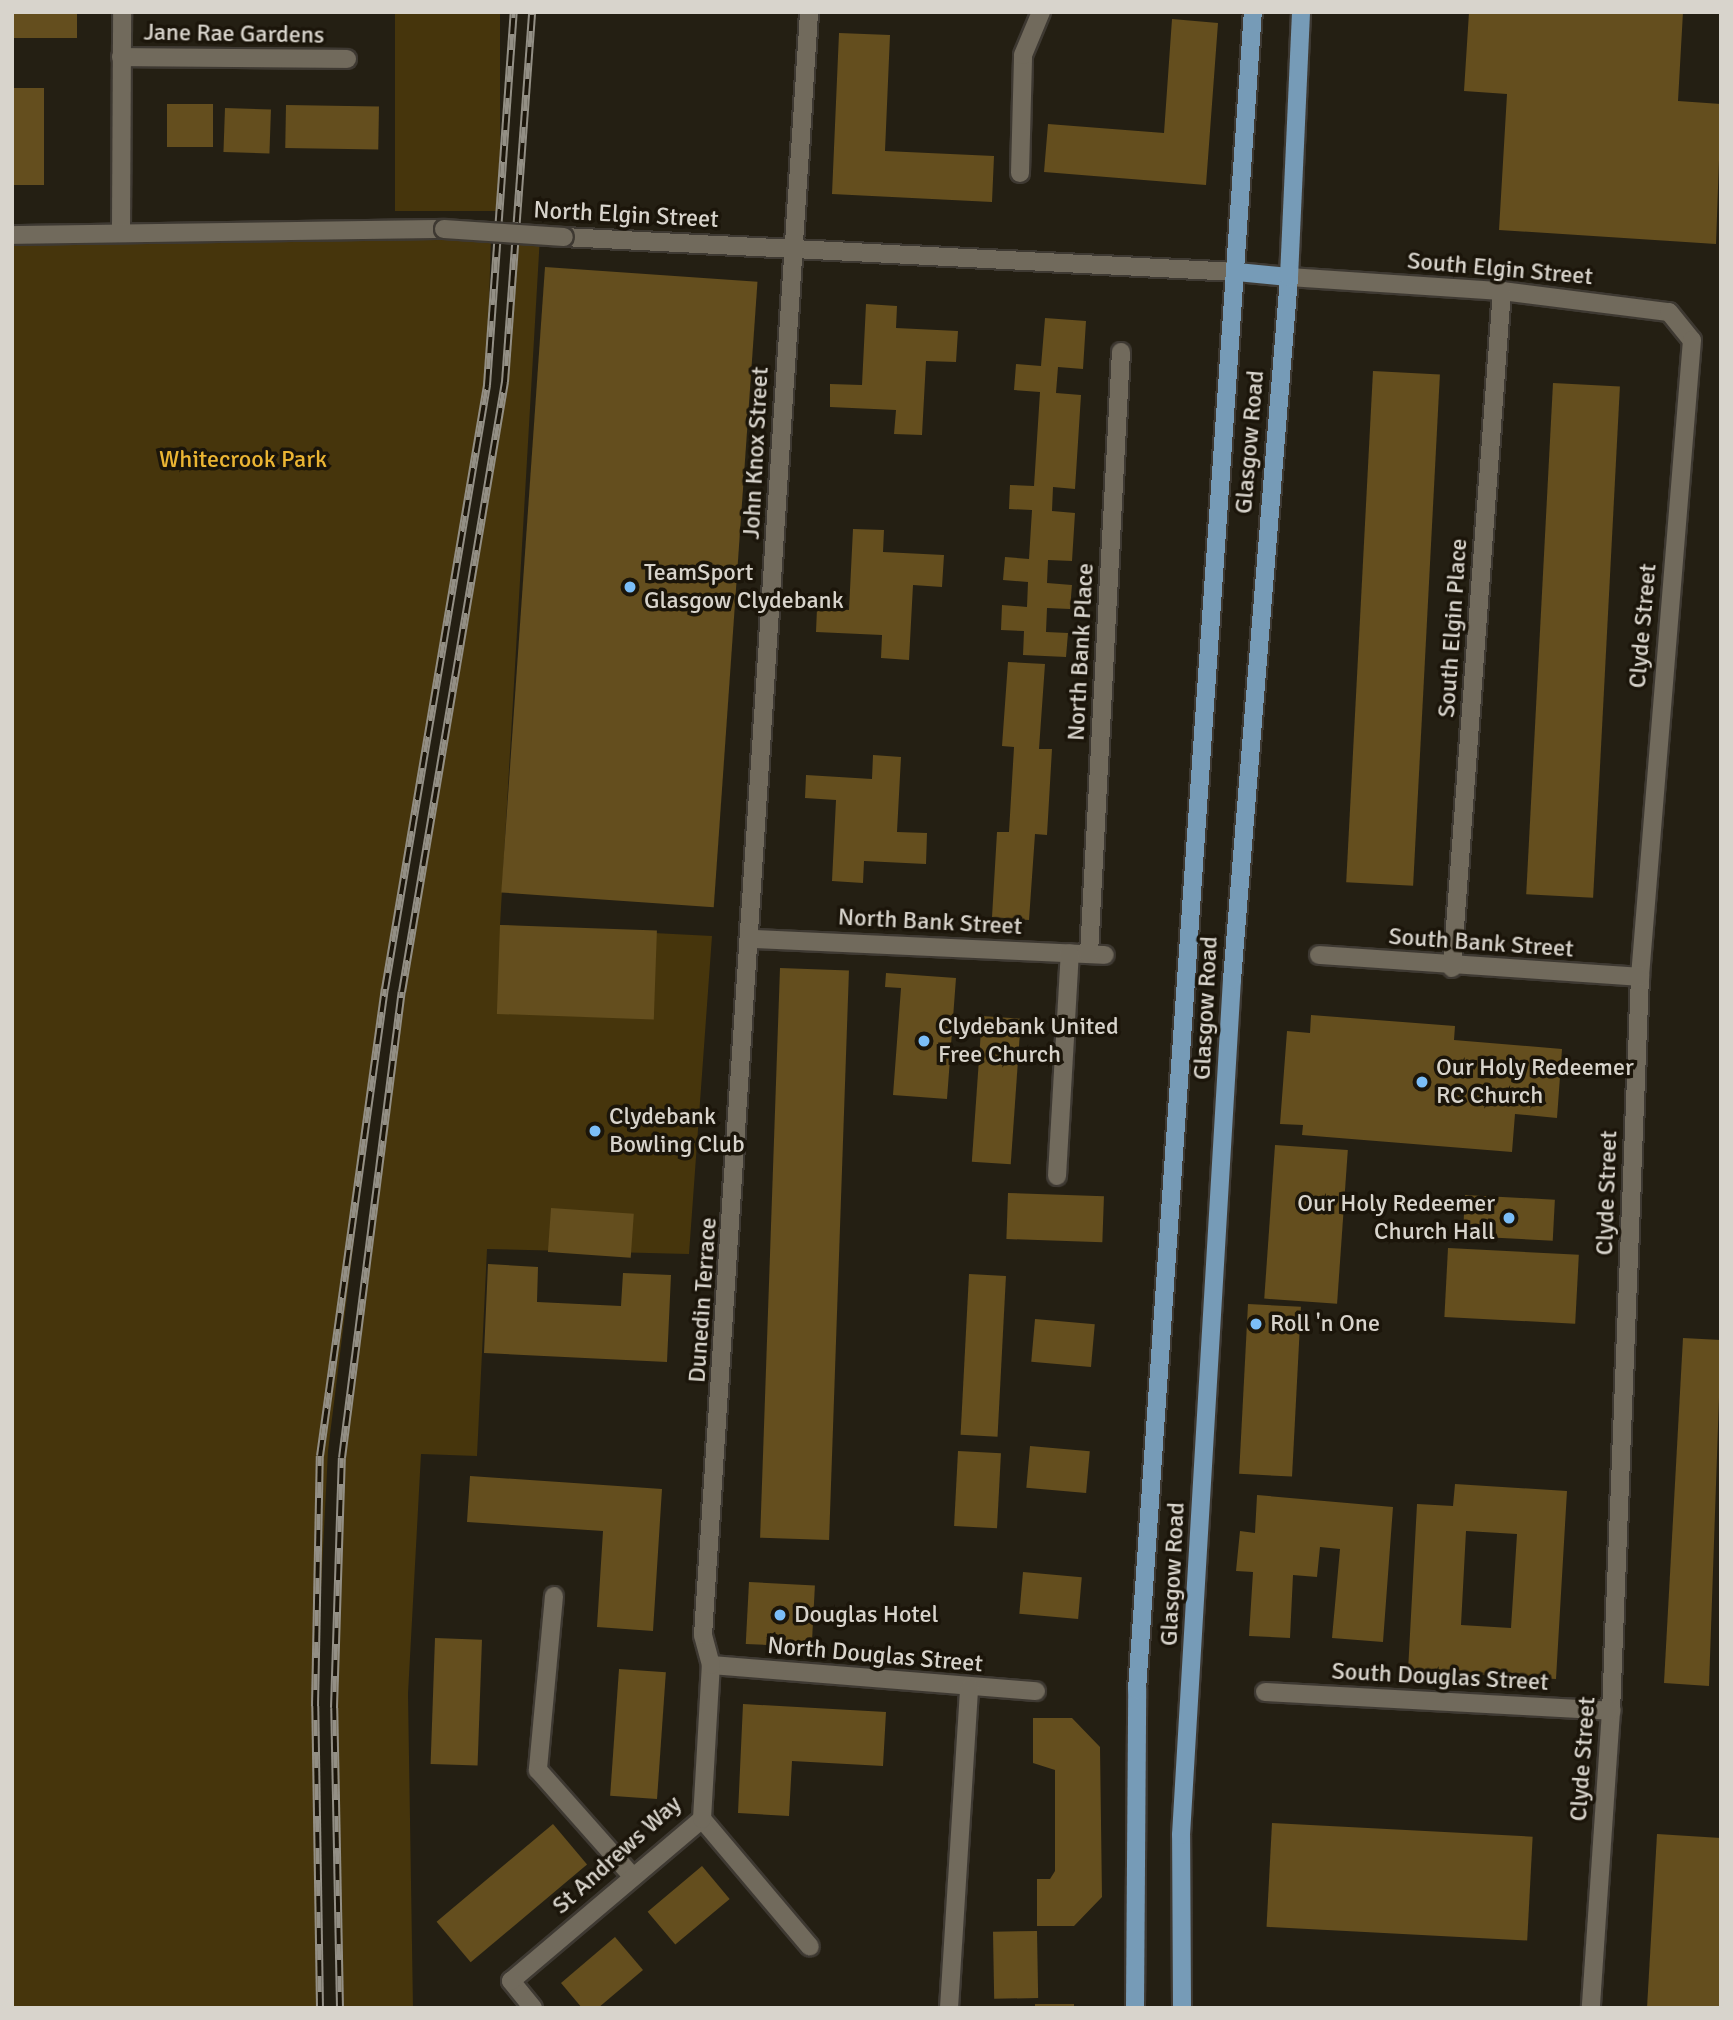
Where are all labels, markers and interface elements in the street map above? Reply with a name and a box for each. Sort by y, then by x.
street label: Jane Rae Gardens [143,18,325,50]
street label: North Elgin Street [533,196,719,234]
street label: South Elgin Street [1406,247,1594,291]
street label: John Knox Street [737,366,775,540]
street label: Glasgow Road [1229,369,1271,515]
park label: Whitecrook Park [159,446,327,474]
street label: South Elgin Place [1432,537,1474,719]
place label: TeamSport Glasgow Clydebank [644,559,844,615]
street label: North Bank Place [1062,562,1100,742]
street label: Clyde Street [1623,563,1663,689]
marker: TeamSport Glasgow Clydebank [622,579,638,595]
street label: North Bank Street [837,903,1023,941]
street label: South Bank Street [1388,922,1574,964]
street label: Glasgow Road [1188,935,1224,1081]
place label: Clydebank United Free Church [938,1013,1119,1069]
marker: Clydebank United Free Church [916,1033,932,1049]
place label: Our Holy Redeemer RC Church [1436,1054,1634,1110]
marker: Our Holy Redeemer RC Church [1414,1074,1430,1090]
place label: Clydebank Bowling Club [609,1103,745,1159]
marker: Clydebank Bowling Club [587,1123,603,1139]
street label: Clyde Street [1590,1130,1624,1256]
place label: Our Holy Redeemer Church Hall [1297,1190,1495,1246]
marker: Our Holy Redeemer Church Hall [1501,1210,1517,1226]
street label: Dunedin Terrace [683,1216,723,1384]
place label: Roll 'n One [1270,1310,1380,1338]
marker: Roll 'n One [1248,1316,1264,1332]
street label: Glasgow Road [1155,1501,1191,1647]
place label: Douglas Hotel [794,1601,939,1629]
marker: Douglas Hotel [772,1607,788,1623]
street label: North Douglas Street [766,1631,984,1679]
street label: South Douglas Street [1331,1657,1549,1697]
street label: Clyde Street [1564,1696,1602,1822]
street label: St Andrews Way [547,1790,687,1920]

